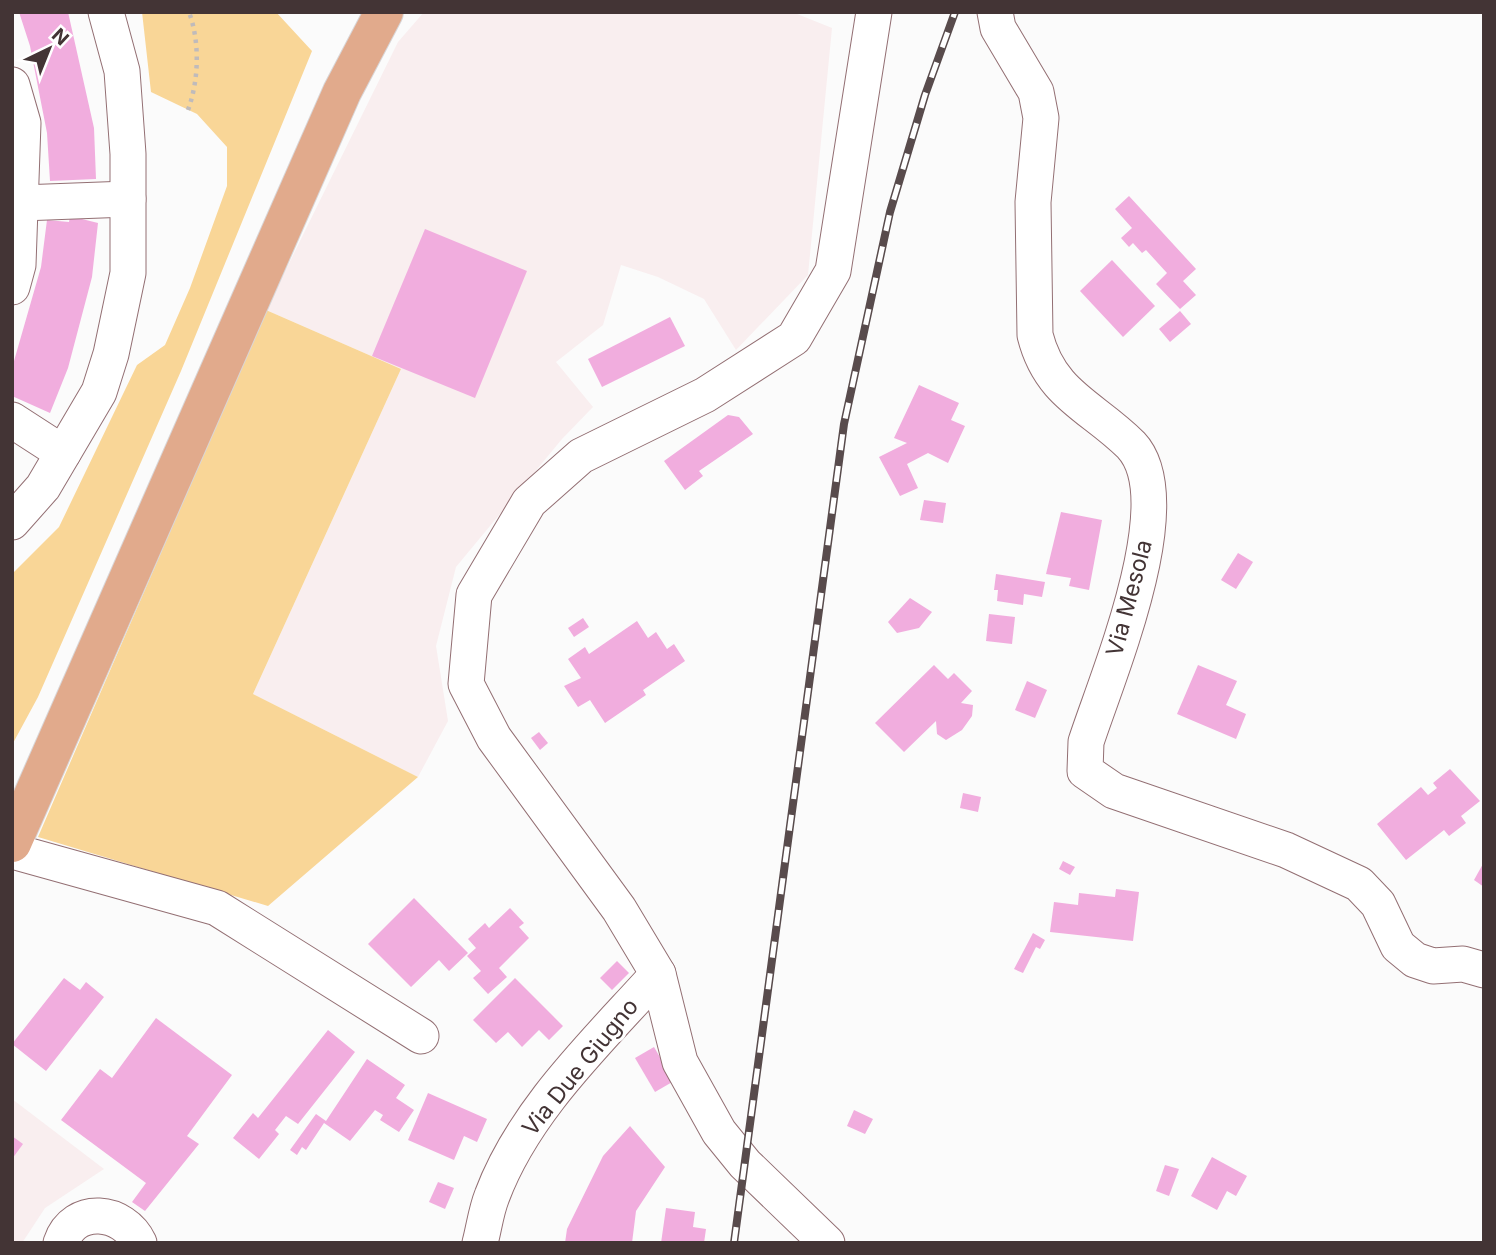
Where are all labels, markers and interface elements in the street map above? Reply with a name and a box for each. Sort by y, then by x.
north arrow [14,14,84,84]
text: N [47,24,73,50]
street label: Via Mesola [1100,537,1158,659]
street label: Via Due Giugno [516,993,644,1141]

